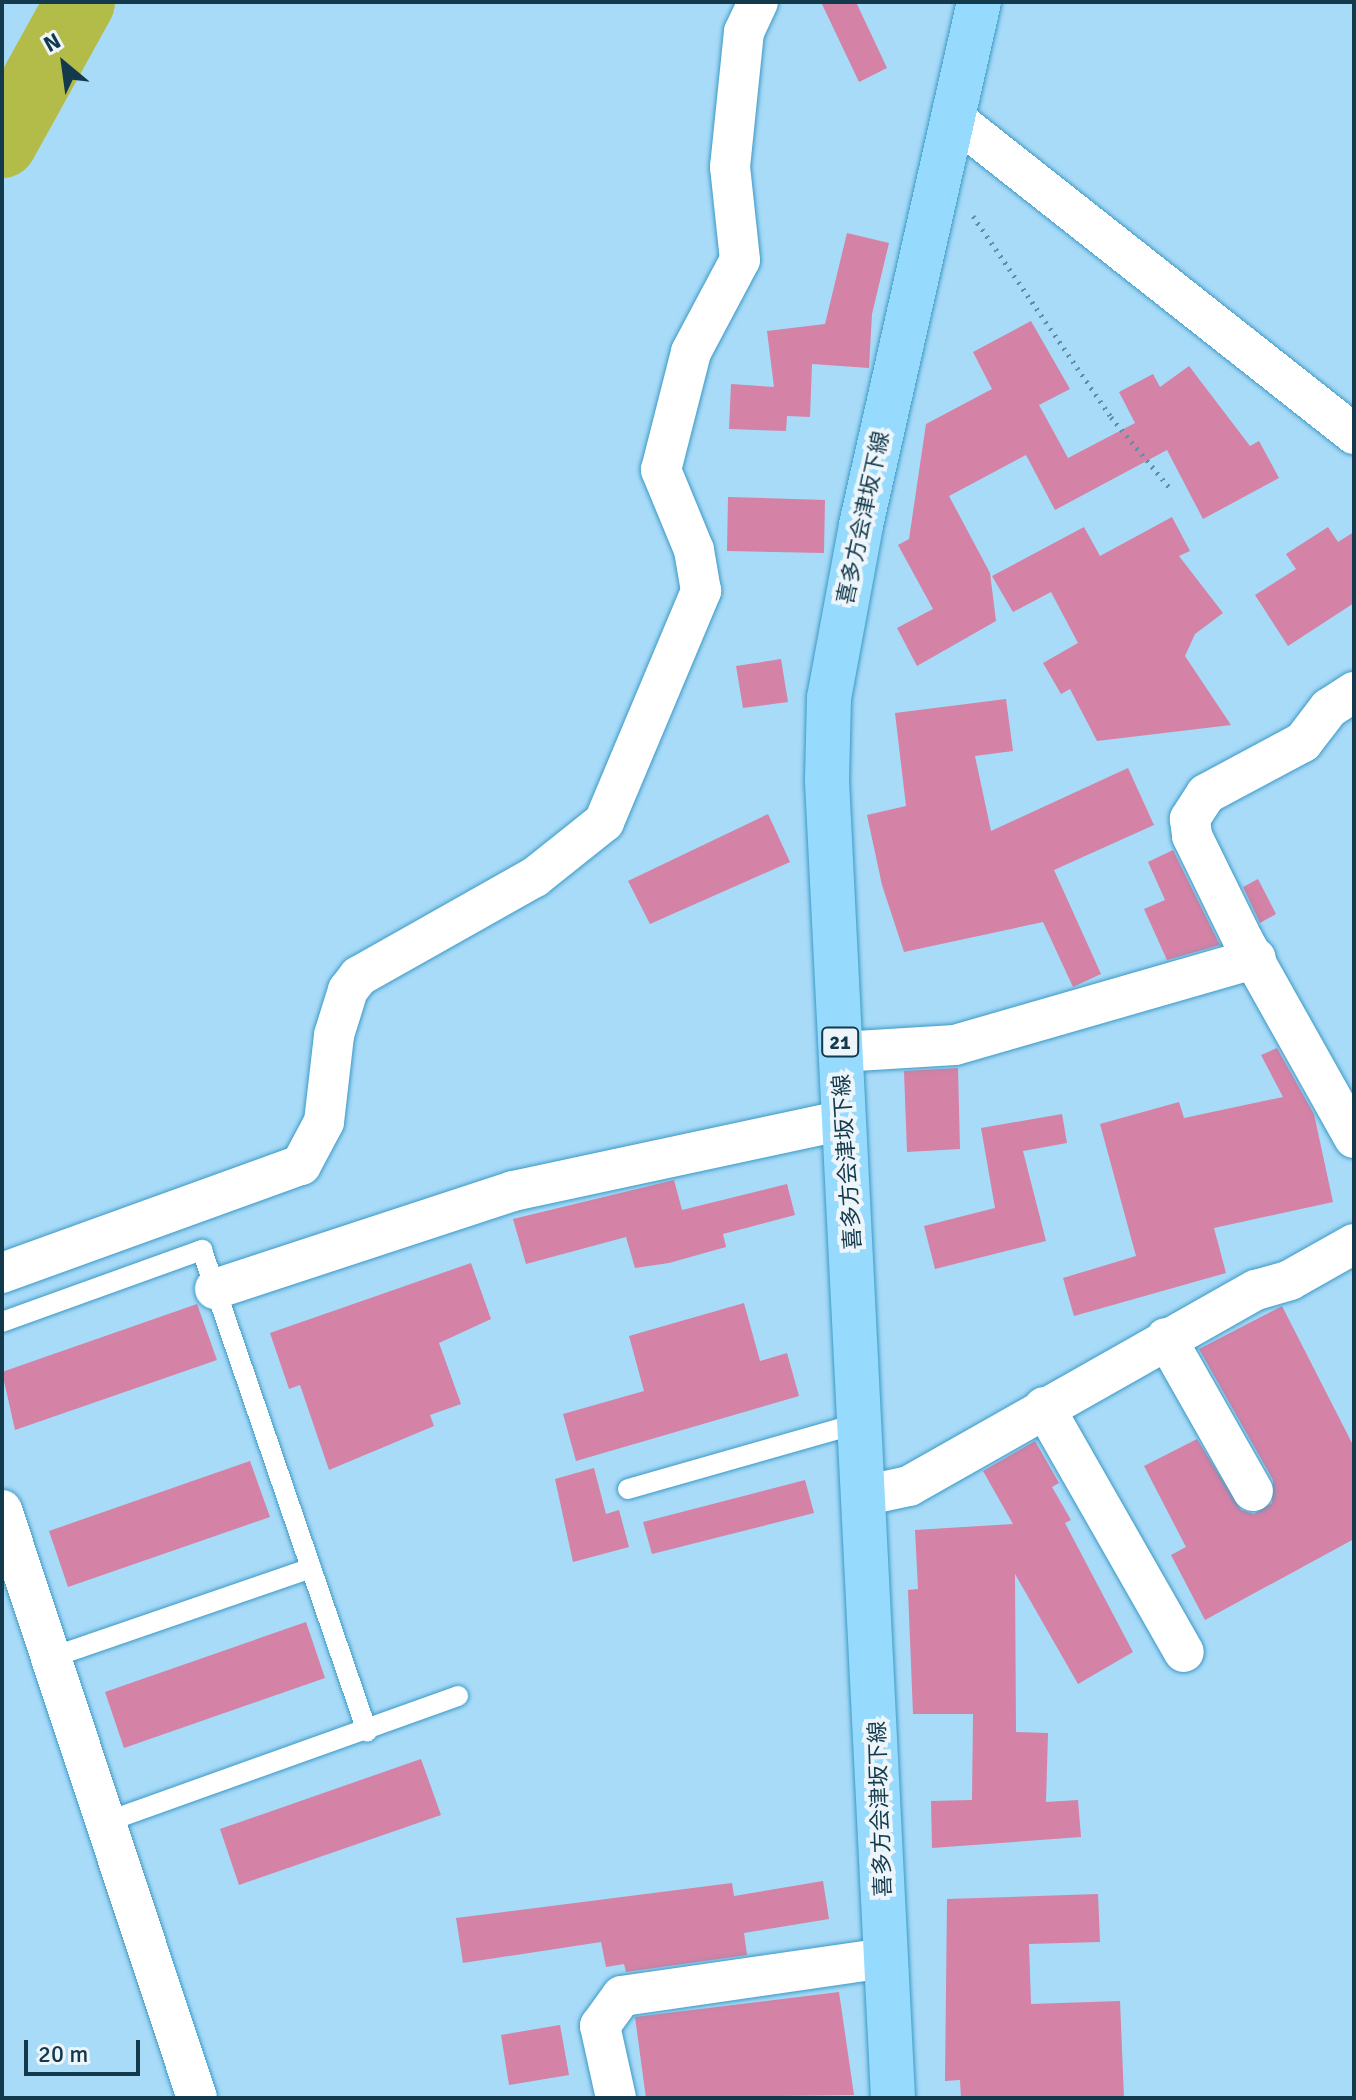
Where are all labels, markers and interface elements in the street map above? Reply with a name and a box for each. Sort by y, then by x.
north arrow [24,24,104,104]
text: N [39,27,65,58]
street label: 喜多方会津坂下線 [832,429,894,607]
road number: 21 [820,1026,860,1058]
street label: 喜多方会津坂下線 [828,1073,866,1251]
street label: 喜多方会津坂下線 [864,1721,896,1897]
scale bar [28,2024,144,2074]
text: 20 m [38,2039,88,2069]

